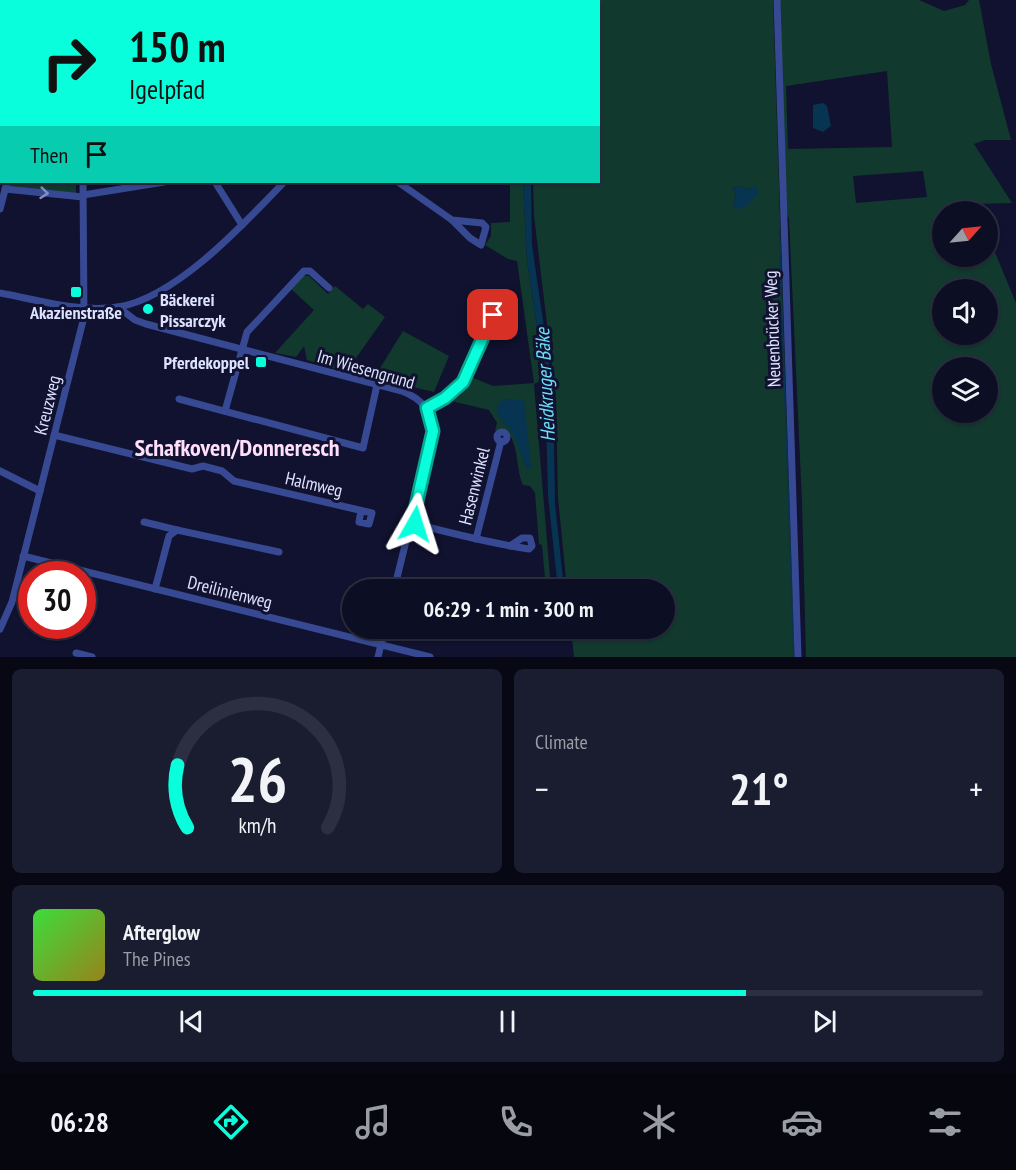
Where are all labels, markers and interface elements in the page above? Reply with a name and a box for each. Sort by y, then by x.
text: 150 m [129,19,226,74]
icon: right [30,24,108,102]
text: Igelpfad [129,72,205,106]
icon: arrive [80,138,113,171]
text: Then [30,141,68,169]
one-way arrow [40,186,49,199]
north arrow [932,201,998,267]
map controls [932,201,998,423]
street label: Neuenbrücker Weg [758,270,786,388]
button: sound [932,279,998,345]
marker: Akazienstraße [69,285,83,299]
place label: Bäckerei Pissarczyk [160,288,226,332]
pin [467,289,518,340]
icon: arrive [476,298,509,331]
place label: Akazienstraße [29,301,122,324]
marker: Bäckerei Pissarczyk [141,302,155,316]
water label: Heidkruger Bäke [529,326,561,442]
street label: Im Wiesengrund [315,344,417,394]
place label: Pferdekoppel [164,351,250,374]
marker: Pferdekoppel [254,355,268,369]
button: layers [932,357,998,423]
street label: Kreuzweg [29,373,65,437]
district label: Schafkoven/Donneresch [134,432,340,463]
street label: Hasenwinkel [453,444,495,527]
street label: Halmweg [283,466,345,502]
position arrow [383,492,447,556]
speed limit sign: 30 [18,561,96,639]
street label: Dreilinienweg [185,570,275,614]
text: 06:29 · 1 min · 300 m [423,595,594,623]
text: Climate [535,729,588,755]
text: 26 [227,738,287,819]
text: 21° [729,759,789,817]
text: − [535,767,549,810]
text: + [969,767,983,810]
text: km/h [238,811,276,839]
text: Afterglow [123,918,200,946]
text: The Pines [123,946,190,972]
icon: previous [175,1005,208,1038]
icon: pause [491,1005,524,1038]
icon: next [808,1005,841,1038]
icon: directions [210,1101,252,1143]
icon: music [352,1101,394,1143]
icon: phone [495,1101,537,1143]
icon: climate [638,1101,680,1143]
icon: car [781,1101,823,1143]
icon: filters [924,1101,966,1143]
text: 06:28 [50,1105,109,1139]

